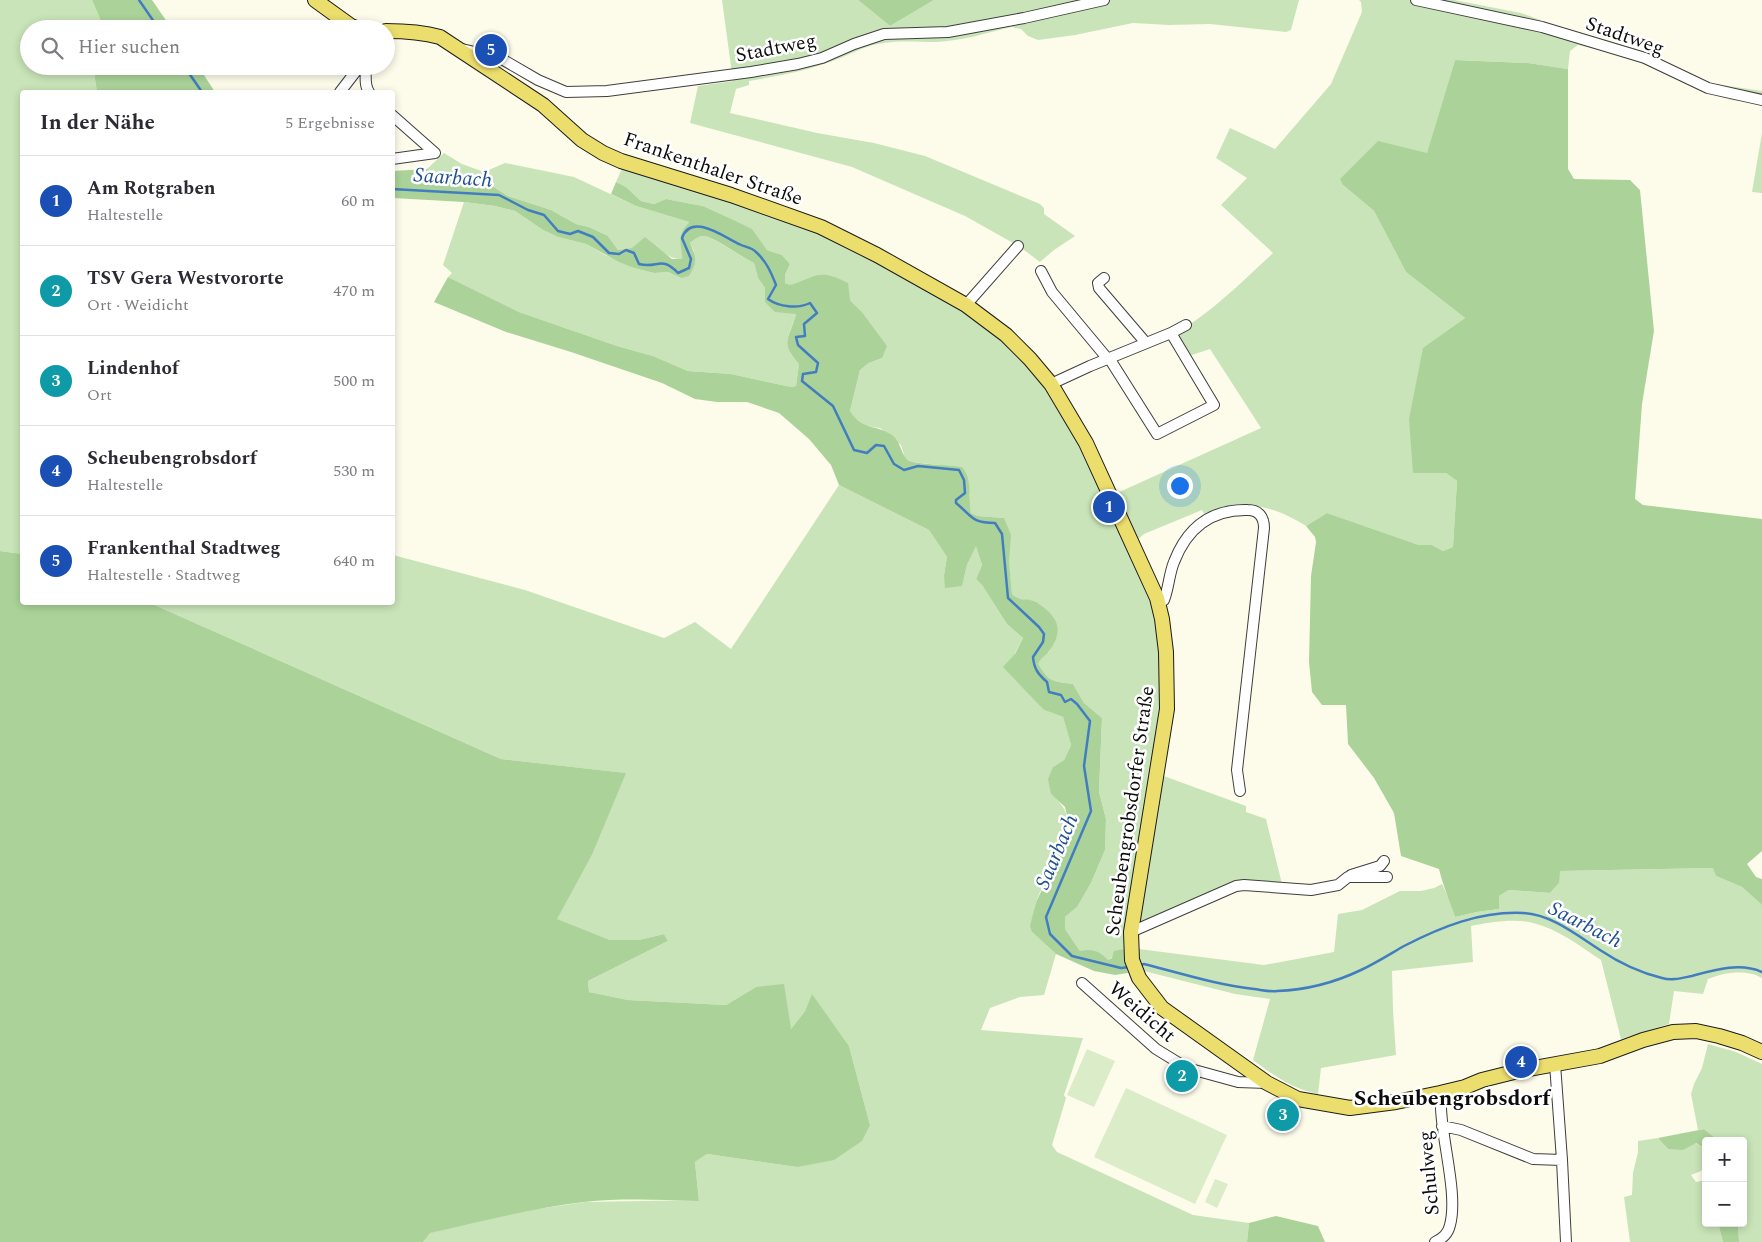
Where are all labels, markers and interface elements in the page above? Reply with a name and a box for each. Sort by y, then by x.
street label: Stadtweg [1582,9,1668,63]
search box [20,20,395,75]
street label: Stadtweg [733,25,819,71]
pin: 5 [475,31,507,69]
text: Hier suchen [78,33,180,62]
icon: search [38,34,66,62]
text: In der Nähe [40,107,155,139]
text: 5 Ergebnisse [285,111,375,135]
street label: Frankenthaler Straße [619,124,807,214]
water label: Saarbach [413,159,494,197]
text: Am Rotgraben [87,174,216,203]
text: 1 [52,189,60,213]
text: 60 m [341,189,375,213]
text: Haltestelle [87,203,163,227]
text: TSV Gera Westvororte [87,264,284,293]
text: 2 [52,279,60,303]
text: 470 m [333,279,375,303]
text: Ort · Weidicht [87,293,189,317]
text: Lindenhof [87,354,179,383]
text: 3 [52,369,60,393]
text: 500 m [333,369,375,393]
text: Ort [87,383,112,407]
text: Scheubengrobsdorf [87,444,257,473]
text: 4 [52,459,60,483]
text: 530 m [333,459,375,483]
text: Haltestelle [87,473,163,497]
your location [1167,473,1193,499]
pin: 1 [1093,488,1125,526]
text: Frankenthal Stadtweg [87,534,280,563]
text: 5 [52,549,60,573]
text: 640 m [333,549,375,573]
text: Haltestelle · Stadtweg [87,563,240,587]
street label: Scheubengrobsdorfer Straße [1098,684,1162,938]
water label: Saarbach [1027,809,1087,895]
water label: Saarbach [1543,893,1627,957]
street label: Weidicht [1102,974,1182,1050]
pin: 4 [1505,1043,1537,1081]
pin: 2 [1166,1057,1198,1095]
district label: Scheubengrobsdorf [1354,1082,1552,1115]
pin: 3 [1267,1096,1299,1134]
street label: Schulweg [1410,1129,1448,1217]
map controls [1702,1137,1747,1227]
button: + [1702,1137,1747,1182]
button: − [1702,1182,1747,1227]

